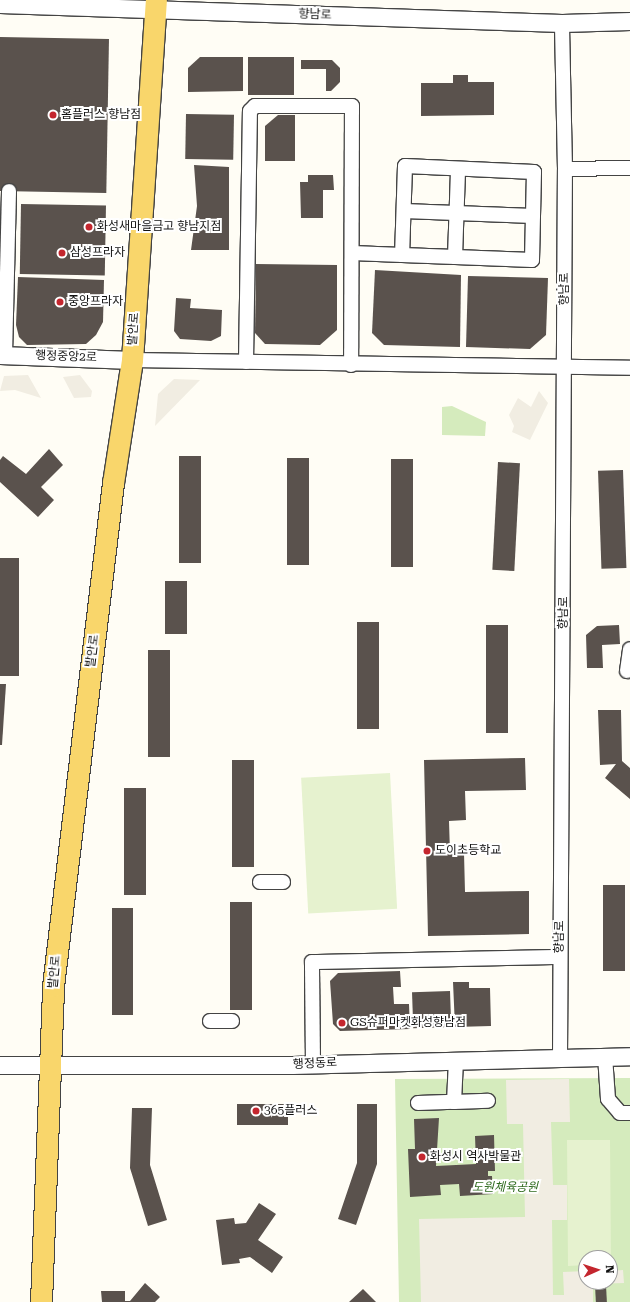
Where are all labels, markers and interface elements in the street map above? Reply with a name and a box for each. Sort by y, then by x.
street label: 향남로 [298,7,332,23]
place label: 홈플러스 향남점 [61,108,141,122]
marker: 홈플러스 향남점 [48,110,58,120]
place label: 화성새마을금고 향남지점 [97,220,221,234]
marker: 화성새마을금고 향남지점 [84,222,94,232]
place label: 삼성프라자 [70,246,125,260]
marker: 삼성프라자 [57,248,67,258]
street label: 향남로 [558,272,572,306]
place label: 중앙프라자 [68,295,123,309]
marker: 중앙프라자 [55,297,65,307]
street label: 발안로 [126,312,142,346]
street label: 행정중앙2로 [35,349,97,365]
street label: 향남로 [557,596,571,630]
street label: 발안로 [84,634,102,668]
place label: 도이초등학교 [435,844,501,858]
marker: 도이초등학교 [422,846,432,856]
street label: 향남로 [553,920,567,954]
street label: 발안로 [46,955,64,989]
place label: GS슈퍼마켓화성향남점 [350,1016,466,1030]
marker: GS슈퍼마켓화성향남점 [337,1018,347,1028]
street label: 행정동로 [293,1056,337,1072]
place label: 365플러스 [264,1104,317,1118]
marker: 365플러스 [251,1106,261,1116]
place label: 화성시 역사박물관 [430,1150,521,1164]
marker: 화성시 역사박물관 [417,1152,427,1162]
park label: 도원체육공원 [472,1181,538,1195]
north arrow [578,1250,618,1290]
text: N [603,1265,616,1274]

